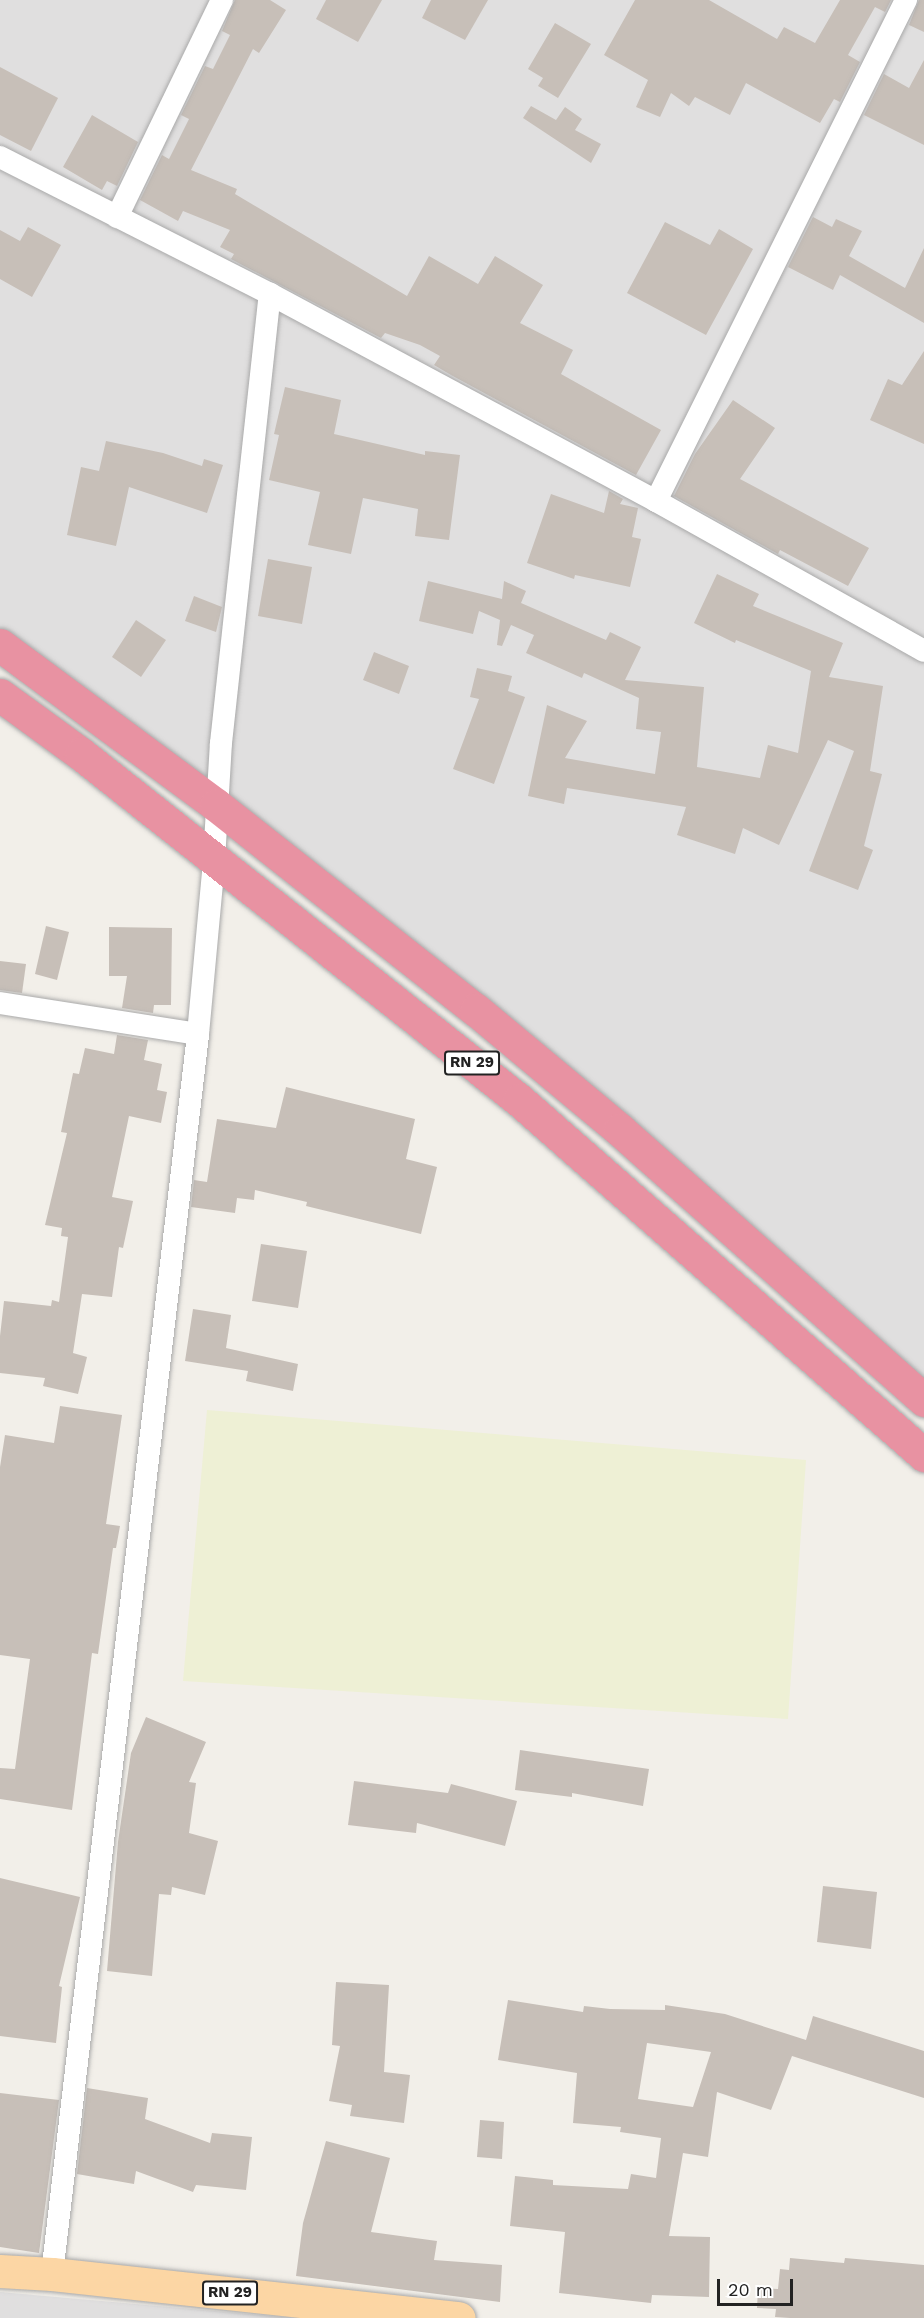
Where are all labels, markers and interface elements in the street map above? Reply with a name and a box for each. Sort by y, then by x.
road number: RN 29 [444,1051,500,1075]
scale bar [720,2267,796,2305]
text: 20 m [728,2279,773,2300]
road number: RN 29 [202,2281,258,2305]

